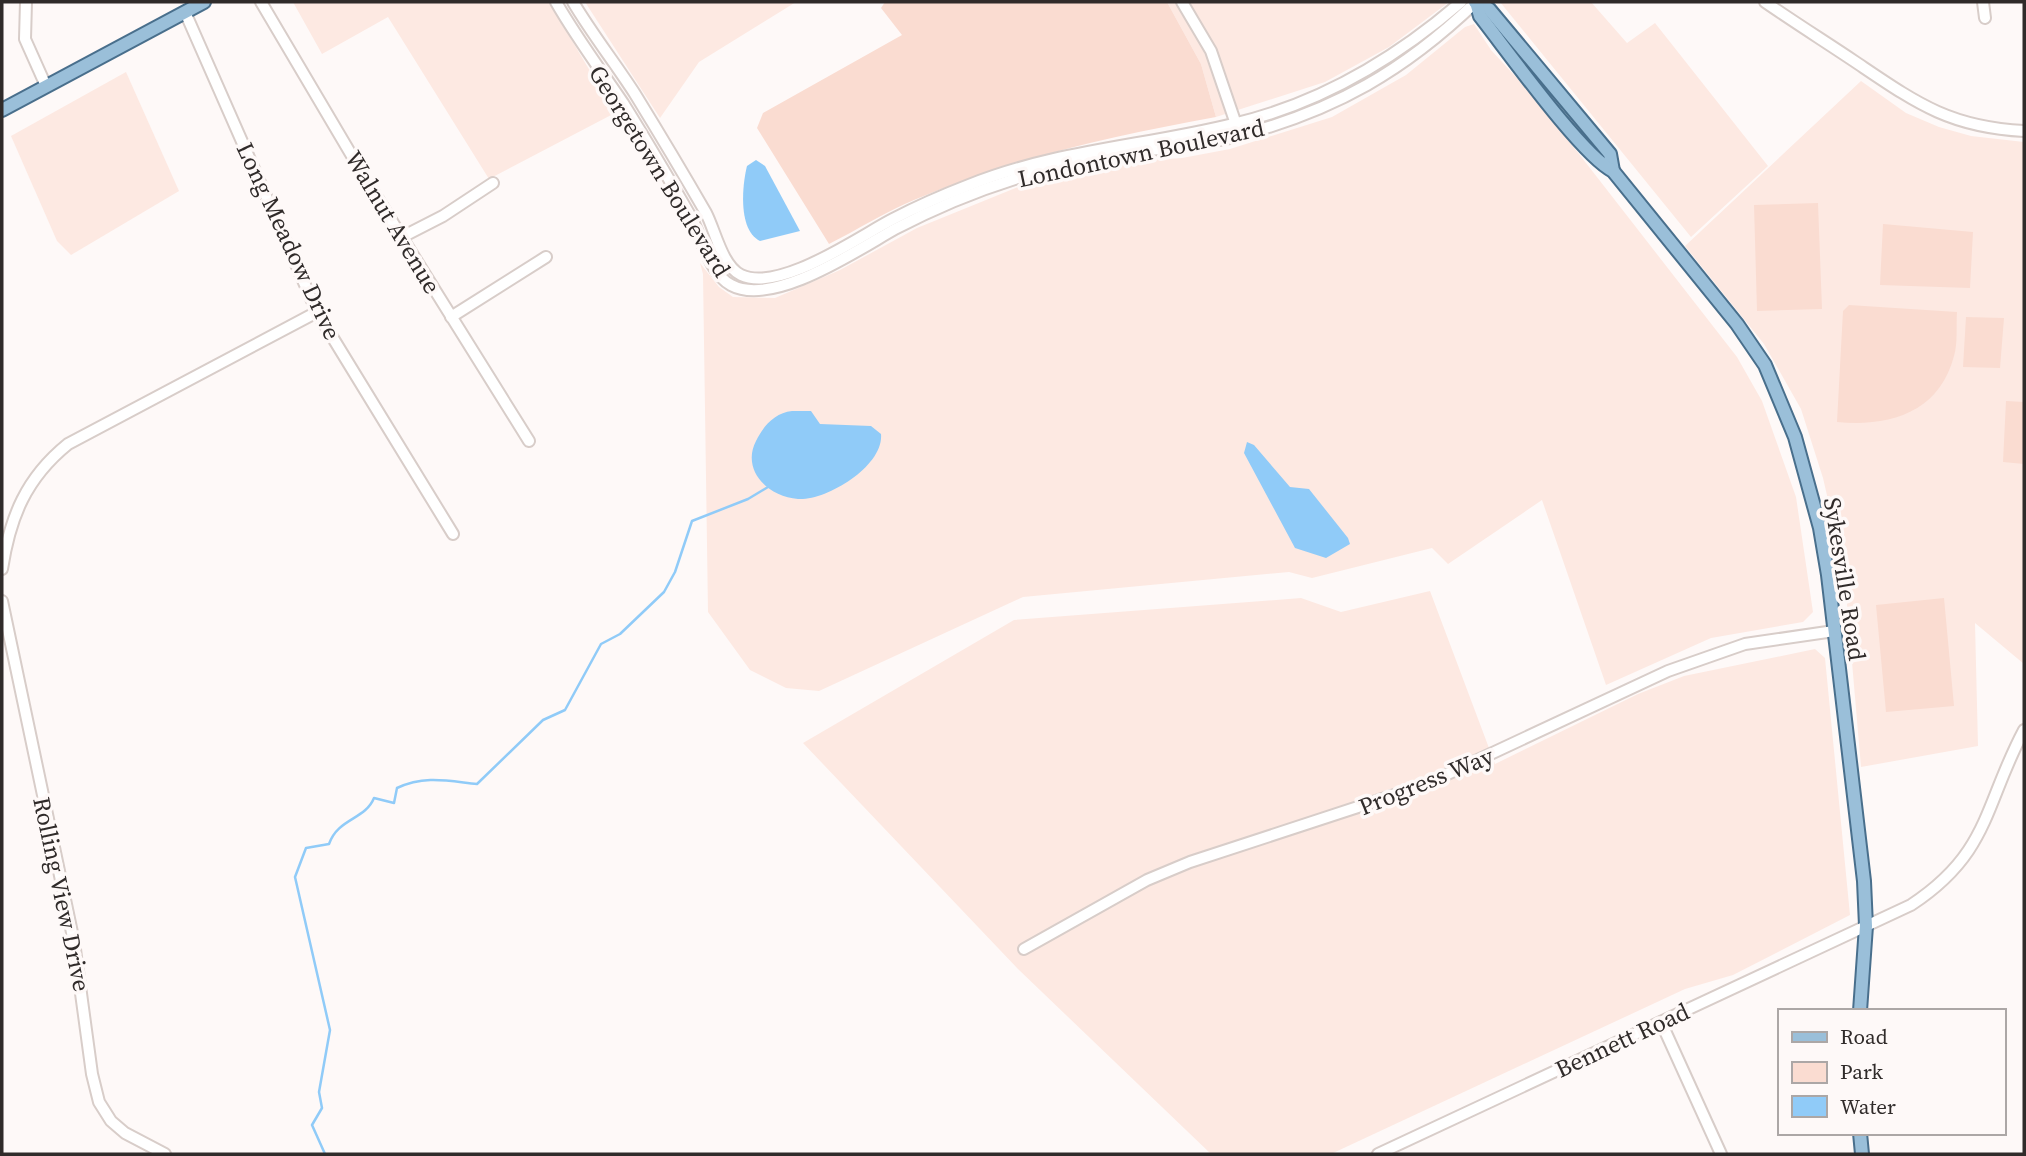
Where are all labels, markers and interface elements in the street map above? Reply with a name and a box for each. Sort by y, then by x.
street label: Georgetown Boulevard [581,59,739,284]
street label: Londontown Boulevard [1015,111,1268,195]
street label: Long Meadow Drive [229,137,349,345]
street label: Walnut Avenue [337,144,449,300]
street label: Sykesville Road [1816,495,1874,663]
street label: Progress Way [1354,739,1499,823]
street label: Rolling View Drive [25,794,99,994]
street label: Bennett Road [1550,994,1695,1085]
legend [1778,1009,2005,1135]
text: Road [1840,1022,1888,1051]
text: Park [1840,1057,1884,1086]
text: Water [1840,1092,1896,1121]

